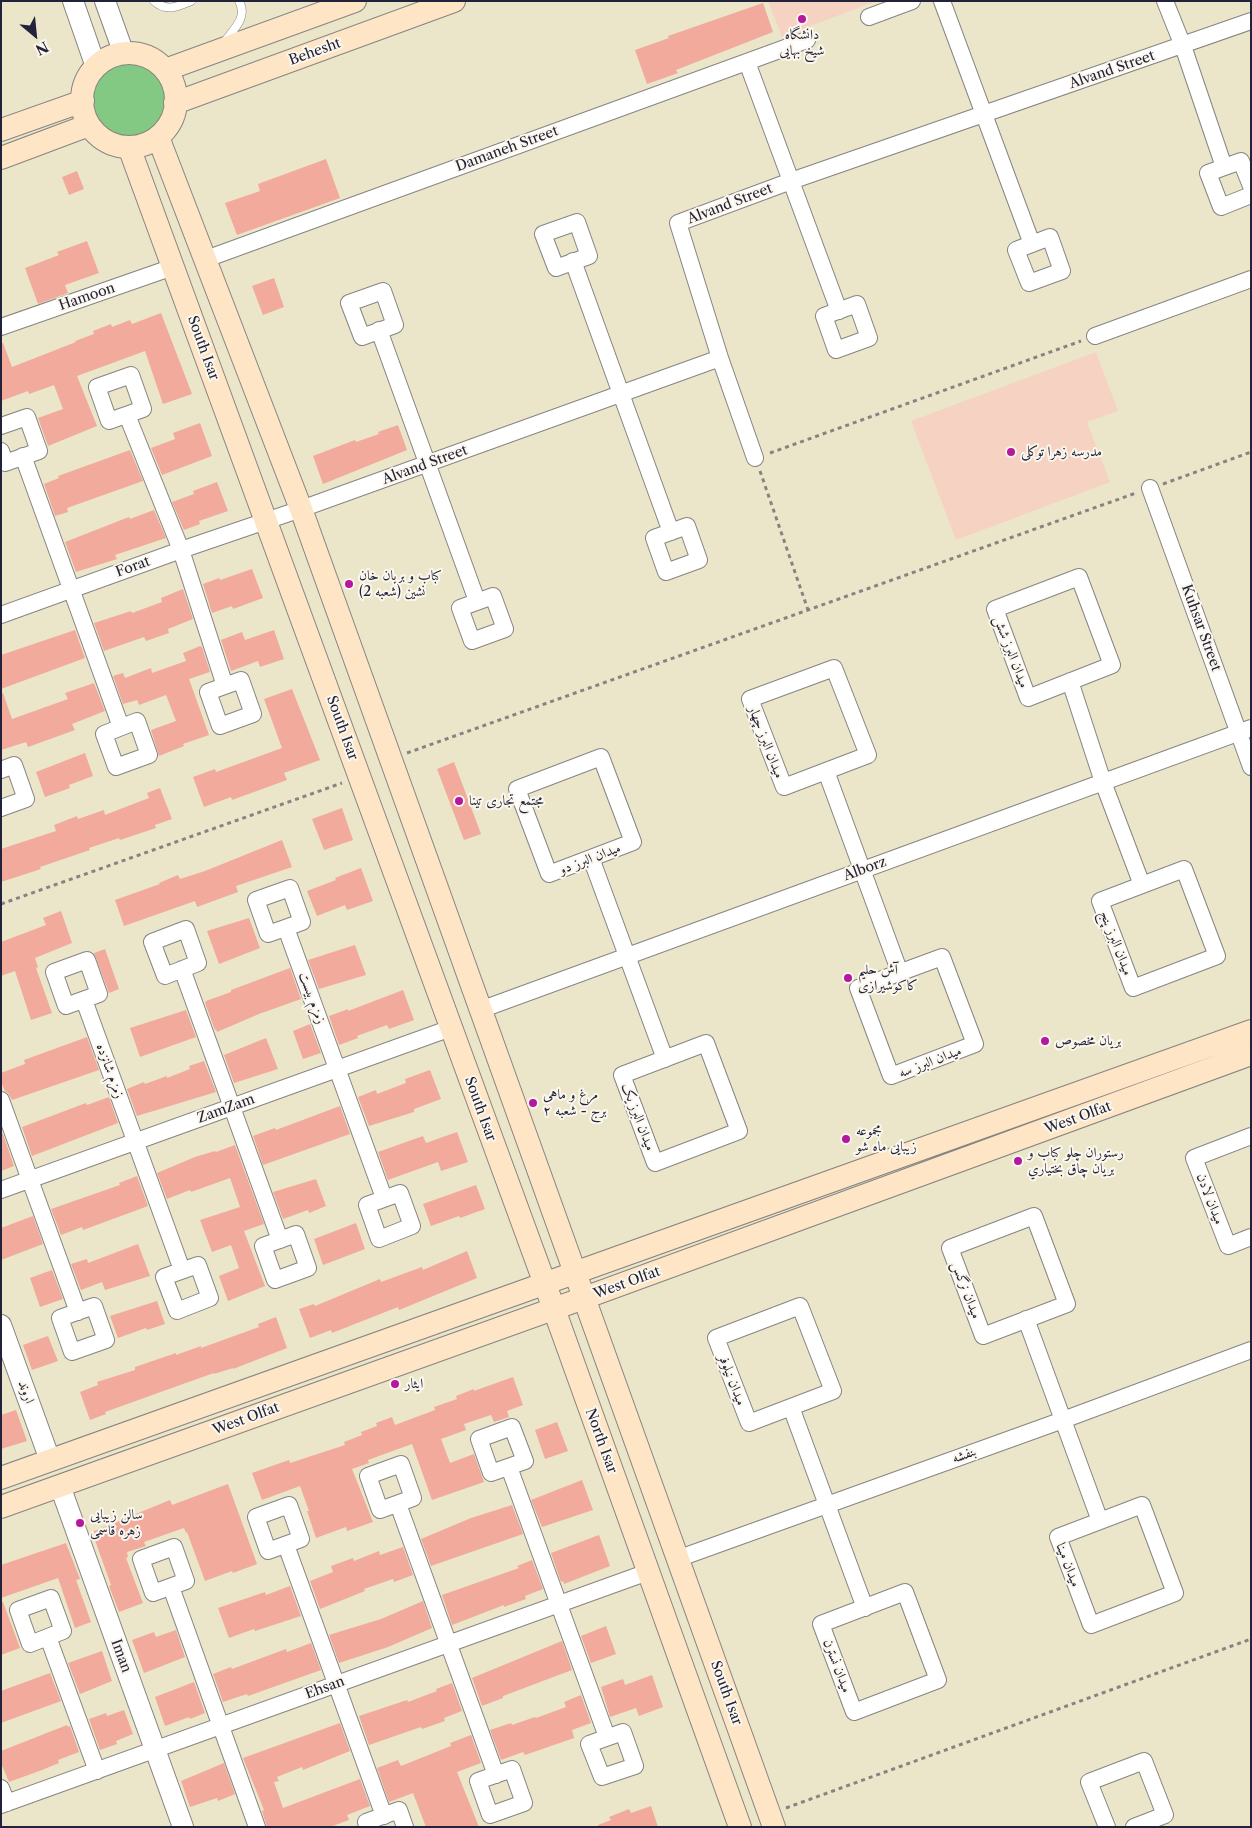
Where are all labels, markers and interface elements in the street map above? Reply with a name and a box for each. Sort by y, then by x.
north arrow [10,10,60,60]
marker: دانشگاه شیخ بهایی [796,13,808,25]
place label: دانشگاه شیخ بهایی [780,27,824,59]
street label: Behesht [287,35,343,69]
text: N [32,37,52,59]
street label: Alvand Street [1067,47,1157,93]
street label: Damaneh Street [453,123,561,175]
street label: Alvand Street [685,180,775,228]
street label: Hamoon [57,280,117,314]
street label: South Isar [184,313,222,383]
street label: Alvand Street [380,442,470,488]
place label: مدرسه زهرا توکلی [1021,444,1102,460]
marker: مدرسه زهرا توکلی [1005,446,1017,458]
street label: Forat [114,553,152,581]
place label: کباب و بریان خان نشین (شعبه 2) [359,568,442,600]
marker: کباب و بریان خان نشین (شعبه 2) [343,578,355,590]
street label: Kuhsar Street [1178,582,1224,674]
street label: میدان البرز شش [990,614,1032,690]
street label: South Isar [323,693,361,763]
street label: میدان البرز چهار [745,703,787,781]
place label: مجتمع تجاری تینا [469,793,544,809]
marker: مجتمع تجاری تینا [453,795,465,807]
street label: میدان البرز دو [557,840,623,878]
street label: Alborz [841,853,889,885]
street label: میدان البرز پنج [1096,908,1136,978]
place label: آش حلیم کاکوشیرازی [858,962,918,994]
street label: زمزم بیست [295,970,329,1026]
marker: آش حلیم کاکوشیرازی [842,972,854,984]
place label: بریان مخصوص [1055,1033,1121,1049]
marker: بریان مخصوص [1039,1035,1051,1047]
street label: زمزم شانزده [92,1041,128,1101]
street label: میدان البرز سه [896,1042,964,1082]
street label: South Isar [461,1074,499,1144]
street label: میدان البرز یک [617,1081,659,1153]
place label: مرغ و ماهی برج - شعبه ۲ [543,1087,606,1120]
street label: ZamZam [195,1091,257,1127]
marker: مرغ و ماهی برج - شعبه ۲ [527,1097,539,1109]
street label: West Olfat [1042,1098,1114,1138]
place label: مجموعه زیبایی ماه شو [856,1123,917,1156]
marker: مجموعه زیبایی ماه شو [840,1133,852,1145]
place label: رستوران چلو كباب و بريان چاق بختياري [1028,1145,1124,1178]
marker: رستوران چلو كباب و بريان چاق بختياري [1012,1155,1024,1167]
street label: میدان لادن [1193,1171,1227,1227]
street label: میدان نرگس [947,1259,985,1321]
street label: West Olfat [591,1263,663,1303]
street label: میدان نیلوفر [715,1352,749,1408]
place label: ایثار [405,1376,423,1392]
street label: اروند [14,1378,38,1406]
marker: ایثار [389,1378,401,1390]
street label: West Olfat [210,1399,282,1439]
street label: North Isar [582,1406,620,1476]
street label: بنفشه [950,1443,978,1467]
place label: سالن زیبایی زهره قاسمی [90,1507,143,1540]
marker: سالن زیبایی زهره قاسمی [74,1517,86,1529]
street label: میدان مینا [1052,1541,1084,1589]
street label: Iman [107,1637,135,1675]
street label: میدان نسترن [819,1637,855,1695]
street label: South Isar [707,1658,745,1728]
street label: Ehsan [303,1673,347,1703]

